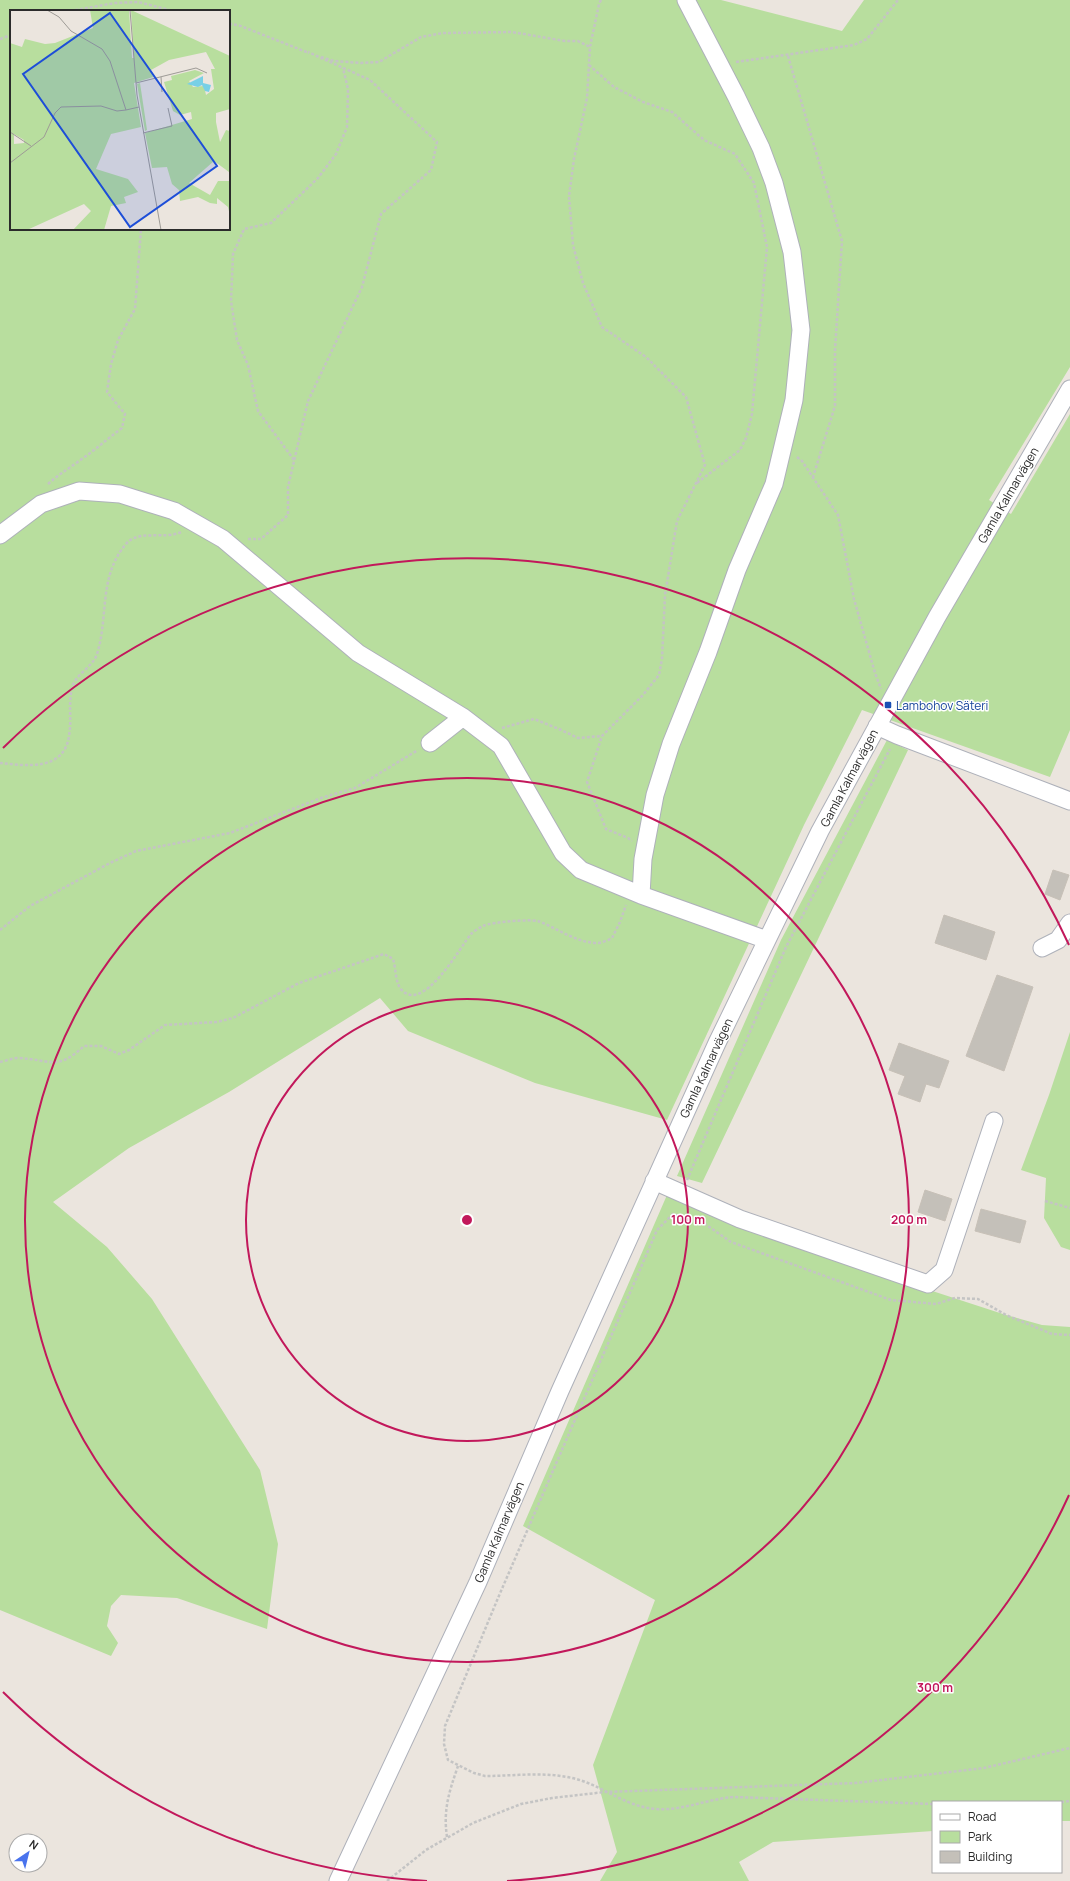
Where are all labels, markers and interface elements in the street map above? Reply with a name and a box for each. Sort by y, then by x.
inset map [10,10,230,230]
street label: Gamla Kalmarvägen [974,444,1042,546]
place label: Lambohov Säteri [896,697,988,714]
marker: Lambohov Säteri [883,700,893,710]
street label: Gamla Kalmarvägen [816,726,882,830]
street label: Gamla Kalmarvägen [675,1015,737,1121]
text: 100 m [671,1211,705,1228]
text: 200 m [891,1211,927,1228]
centre of rings [460,1213,474,1227]
street label: Gamla Kalmarvägen [470,1479,528,1585]
text: 300 m [917,1679,953,1696]
legend [932,1801,1062,1873]
text: Road [968,1808,996,1825]
text: Park [968,1828,993,1845]
north arrow [8,1833,48,1873]
text: N [26,1836,42,1853]
text: Building [968,1848,1012,1865]

